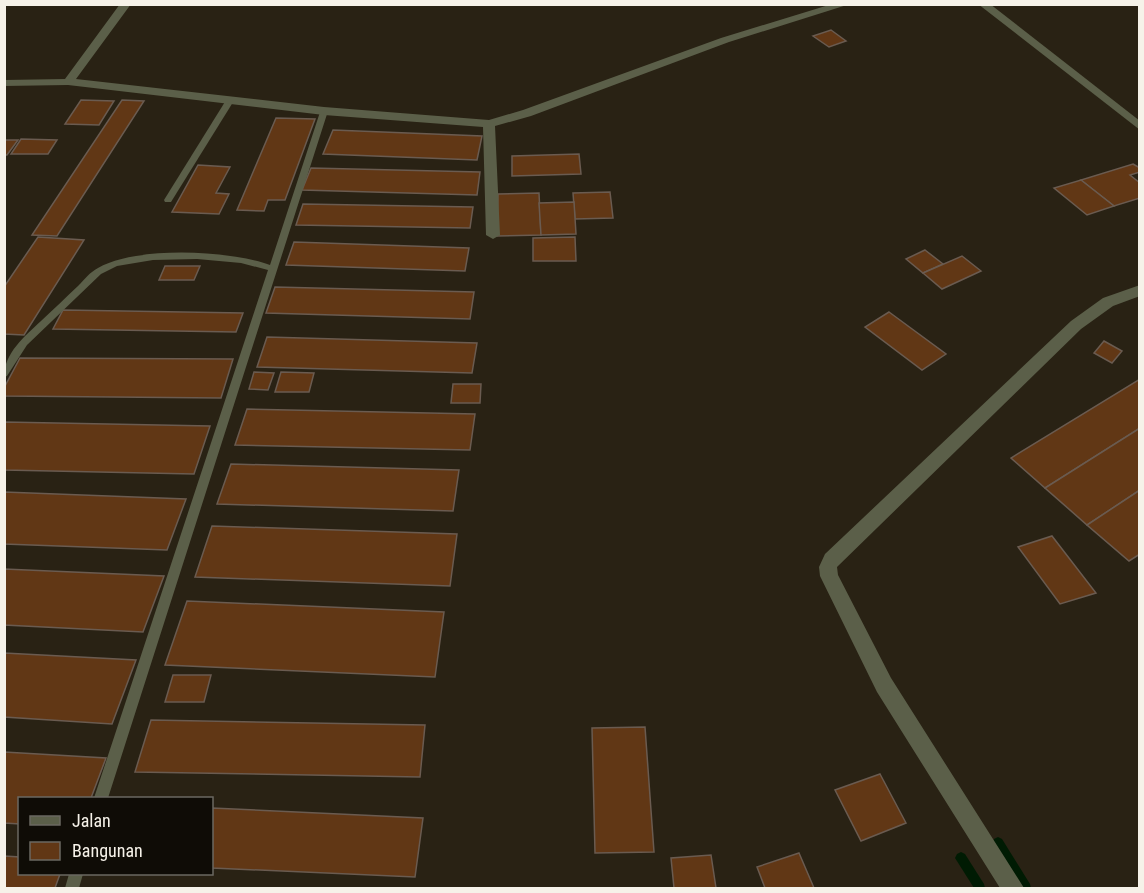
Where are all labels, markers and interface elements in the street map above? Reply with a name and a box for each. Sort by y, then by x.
legend [18,797,213,875]
text: Jalan [72,810,111,831]
text: Bangunan [72,840,143,861]

